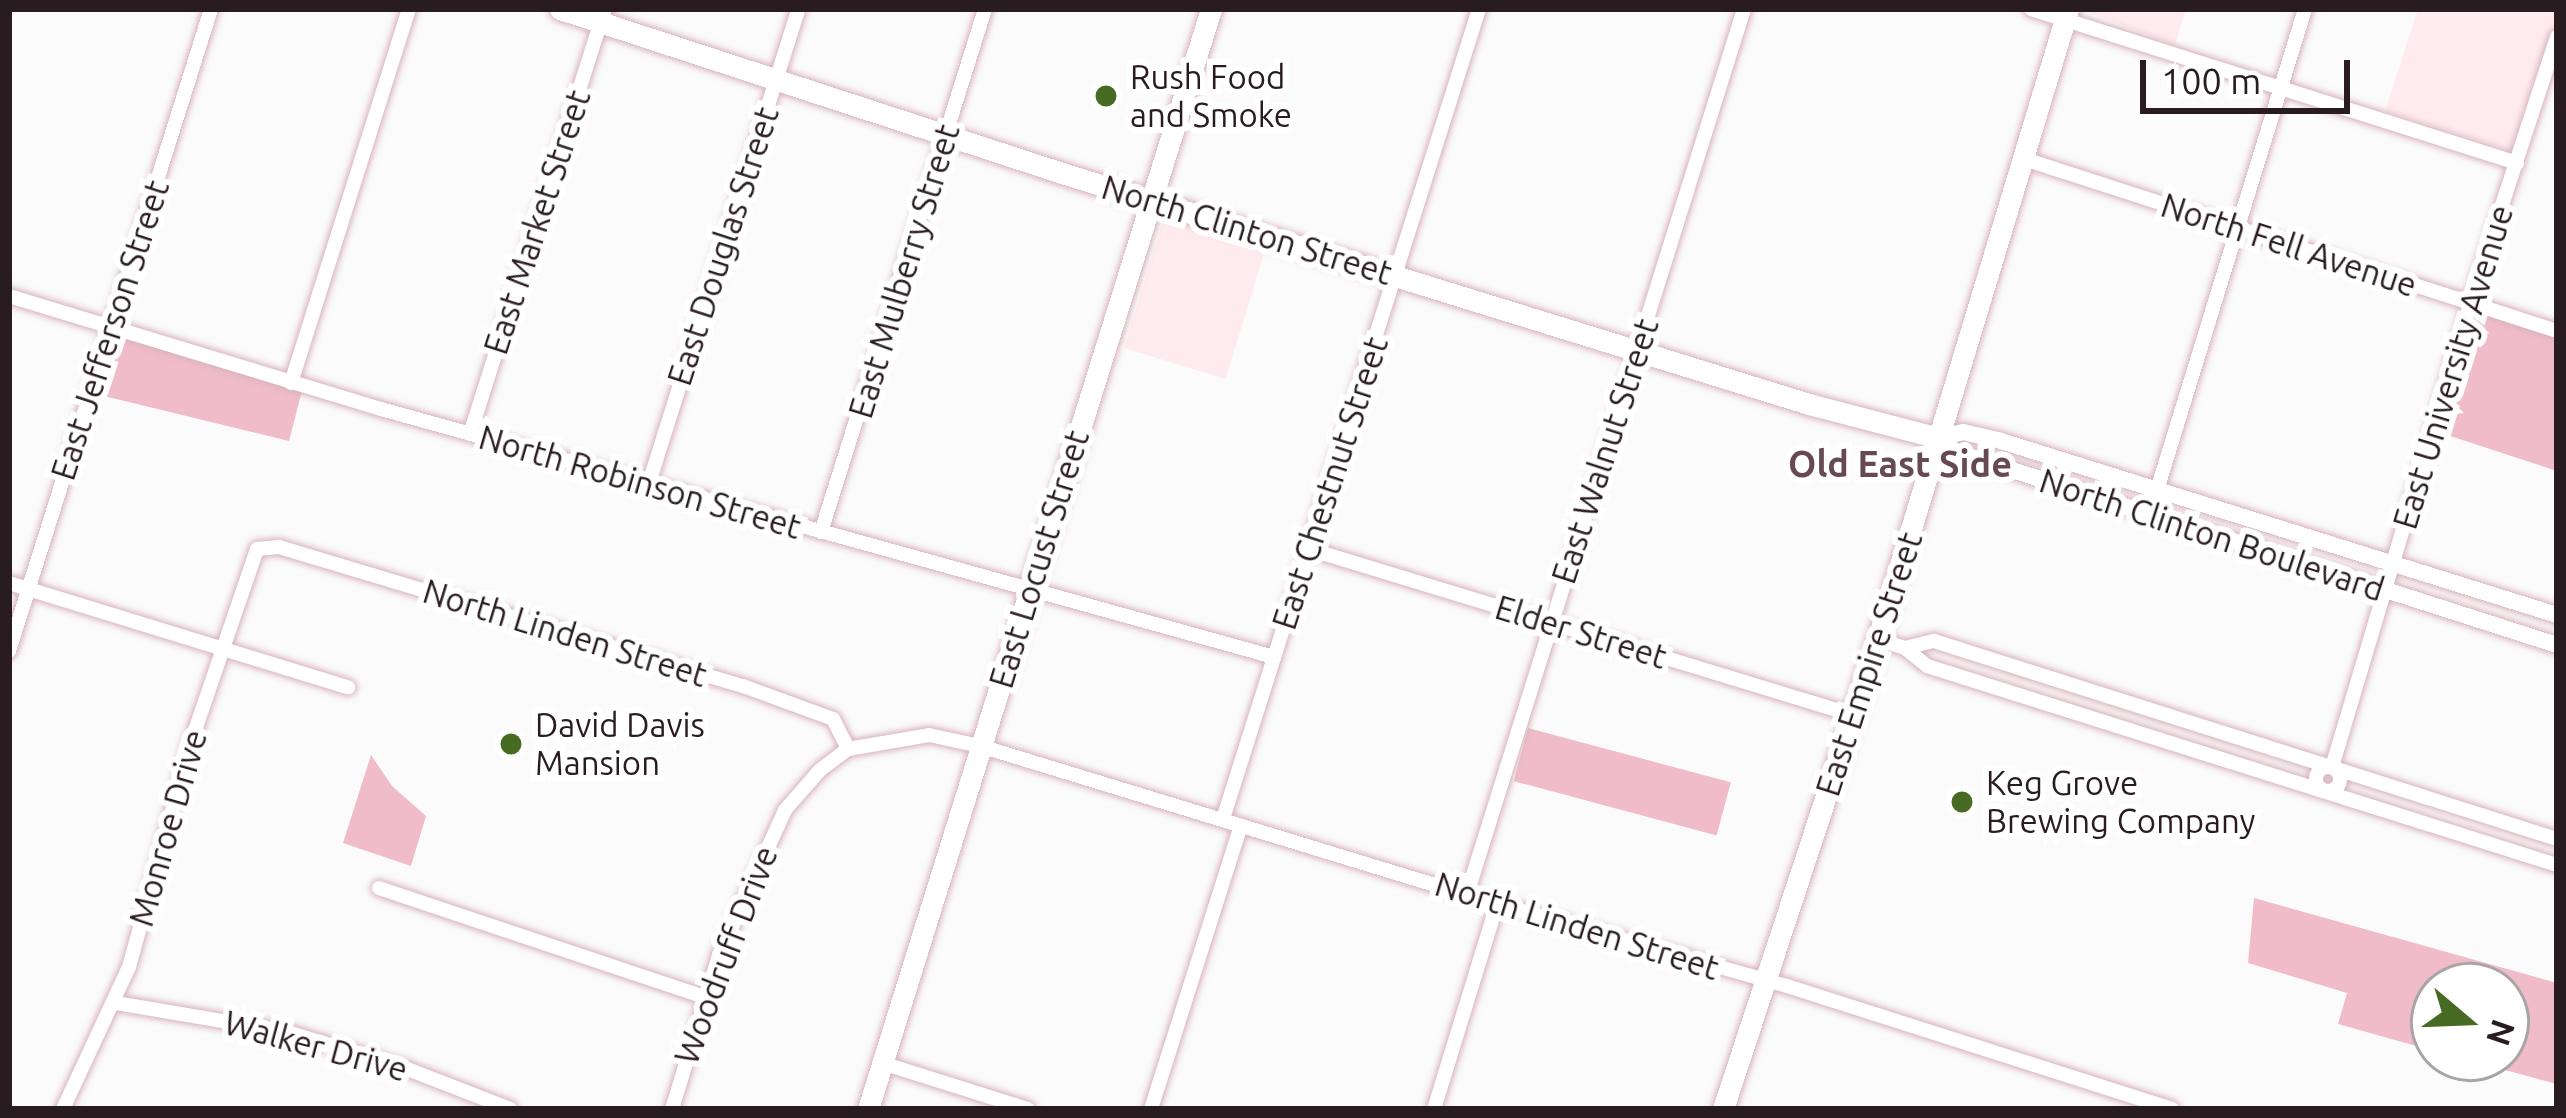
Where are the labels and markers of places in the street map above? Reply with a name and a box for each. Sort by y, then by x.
place label: Rush Food and Smoke [1130,57,1292,135]
marker: Rush Food and Smoke [1093,83,1119,109]
place label: David Davis Mansion [535,705,705,783]
marker: David Davis Mansion [498,731,524,757]
place label: Keg Grove Brewing Company [1986,763,2255,841]
marker: Keg Grove Brewing Company [1949,789,1975,815]

